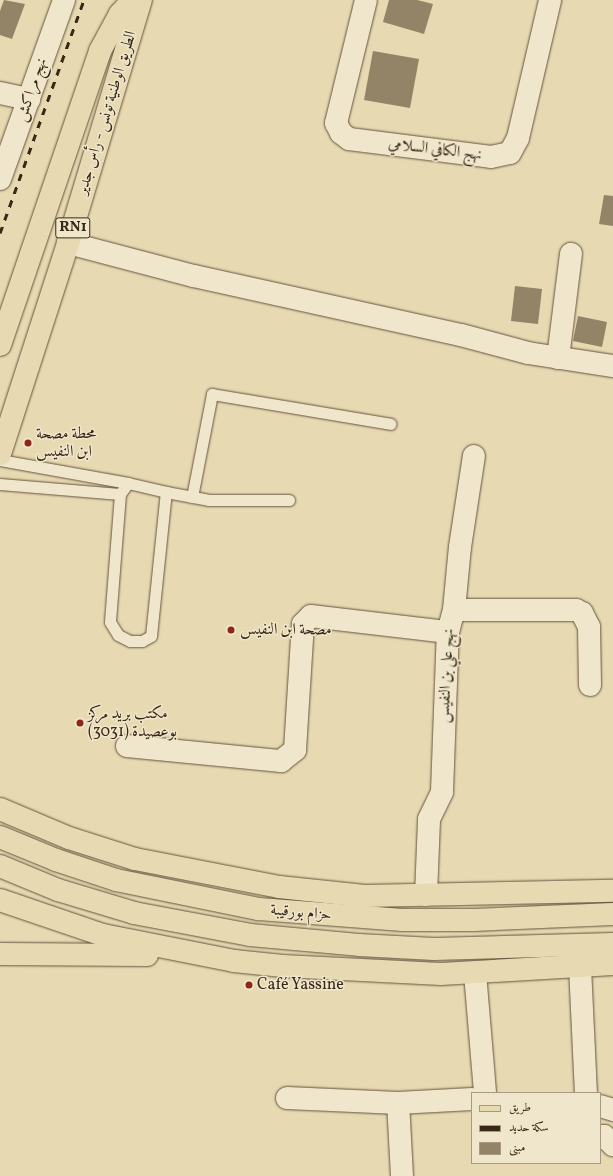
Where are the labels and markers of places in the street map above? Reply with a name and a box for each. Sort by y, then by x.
place label: محطة مصحة ابن النفيس [36,424,96,462]
marker: محطة مصحة ابن النفيس [23,438,33,448]
place label: مصحة ابن النفيس [240,620,332,640]
marker: مصحة ابن النفيس [225,624,237,636]
place label: مكتب بريد مركز بوعصيدة (3031) [88,704,177,742]
marker: مكتب بريد مركز بوعصيدة (3031) [75,718,85,728]
place label: Café Yassine [257,975,344,995]
marker: Café Yassine [244,980,254,990]

